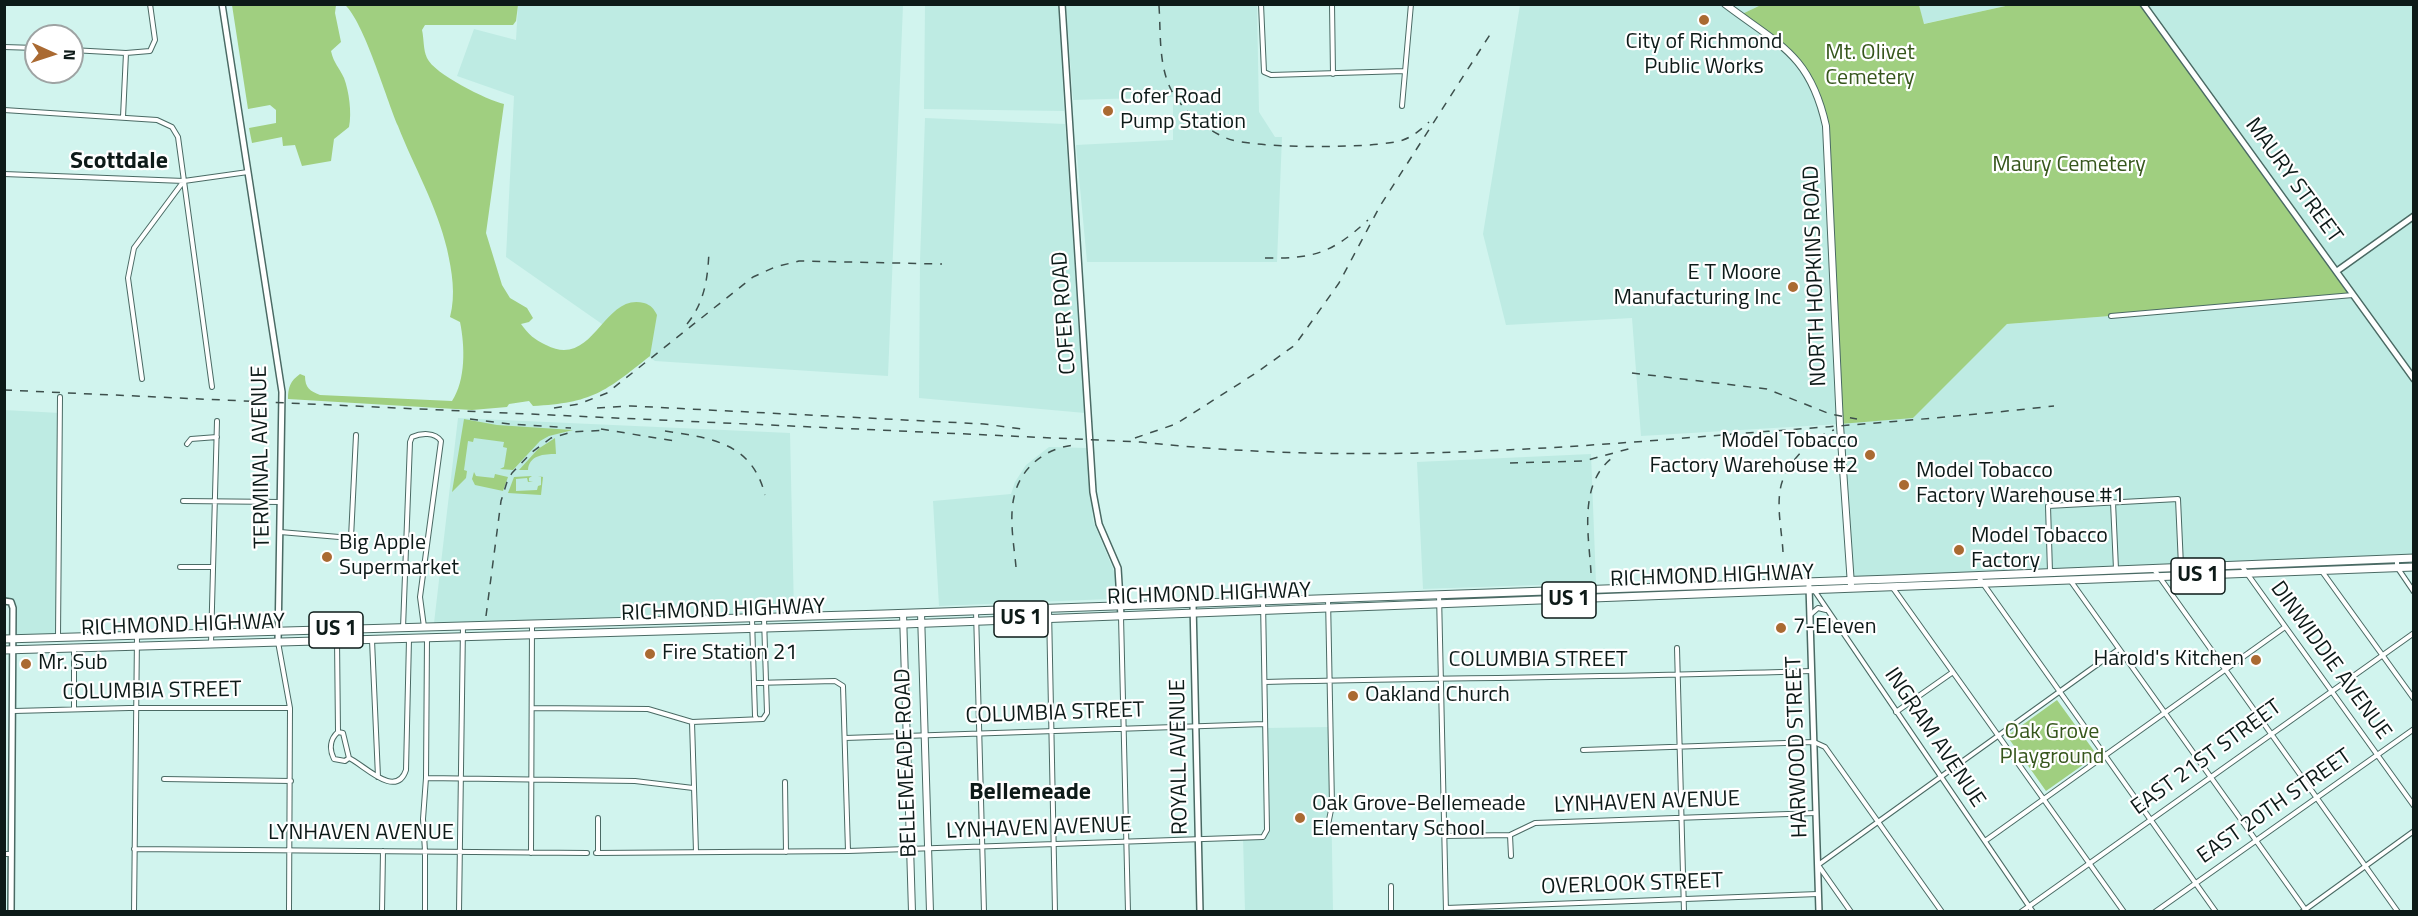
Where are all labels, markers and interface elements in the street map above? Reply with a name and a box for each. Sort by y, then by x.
marker: City of Richmond Public Works [1697,13,1711,27]
north arrow [24,24,84,84]
place label: City of Richmond Public Works [1626,30,1782,82]
park label: Mt. Olivet Cemetery [1825,41,1915,92]
text: N [58,49,82,61]
place label: Cofer Road Pump Station [1120,85,1246,136]
marker: Cofer Road Pump Station [1101,104,1115,118]
street label: MAURY STREET [2239,113,2347,249]
district label: Scottdale [70,148,168,176]
park label: Maury Cemetery [1992,153,2146,179]
street label: NORTH HOPKINS ROAD [1799,165,1833,387]
street label: COFER ROAD [1048,250,1082,376]
place label: E T Moore Manufacturing Inc [1613,261,1781,312]
marker: E T Moore Manufacturing Inc [1786,280,1800,294]
street label: TERMINAL AVENUE [247,365,277,549]
place label: Model Tobacco Factory Warehouse #2 [1650,429,1858,481]
marker: Model Tobacco Factory Warehouse #2 [1863,448,1877,462]
place label: Model Tobacco Factory Warehouse #1 [1916,459,2124,511]
marker: Model Tobacco Factory Warehouse #1 [1897,478,1911,492]
place label: Model Tobacco Factory [1971,524,2108,576]
place label: Big Apple Supermarket [339,531,459,582]
marker: Model Tobacco Factory [1952,543,1966,557]
marker: Big Apple Supermarket [320,550,334,564]
road number: US 1 [2171,558,2225,594]
street label: RICHMOND HIGHWAY [1609,560,1815,594]
street label: DINWIDDIE AVENUE [2264,577,2396,745]
street label: RICHMOND HIGHWAY [1106,578,1312,612]
road number: US 1 [1542,582,1596,618]
street label: RICHMOND HIGHWAY [620,594,826,628]
road number: US 1 [994,601,1048,637]
street label: RICHMOND HIGHWAY [80,609,286,643]
road number: US 1 [309,612,363,648]
place label: 7-Eleven [1793,615,1876,641]
marker: 7-Eleven [1774,621,1788,635]
place label: Fire Station 21 [662,641,798,667]
marker: Fire Station 21 [643,647,657,661]
place label: Harold's Kitchen [2093,647,2244,673]
street label: COLUMBIA STREET [1448,648,1628,674]
place label: Mr. Sub [38,651,108,677]
marker: Harold's Kitchen [2249,653,2263,667]
street label: HARWOOD STREET [1782,656,1814,838]
marker: Mr. Sub [19,657,33,671]
street label: INGRAM AVENUE [1878,663,1990,813]
street label: BELLEMEADE ROAD [891,668,923,858]
street label: COLUMBIA STREET [62,677,242,707]
street label: ROYALL AVENUE [1165,679,1195,835]
place label: Oakland Church [1365,683,1510,709]
marker: Oakland Church [1346,689,1360,703]
street label: EAST 21ST STREET [2127,695,2287,821]
street label: COLUMBIA STREET [965,698,1145,730]
park label: Oak Grove Playground [2000,720,2104,772]
street label: EAST 20TH STREET [2193,744,2357,870]
district label: Bellemeade [969,779,1091,807]
street label: LYNHAVEN AVENUE [1554,787,1740,819]
place label: Oak Grove-Bellemeade Elementary School [1312,792,1526,843]
marker: Oak Grove-Bellemeade Elementary School [1293,811,1307,825]
street label: LYNHAVEN AVENUE [946,813,1132,845]
street label: LYNHAVEN AVENUE [268,821,454,847]
street label: OVERLOOK STREET [1540,869,1724,901]

